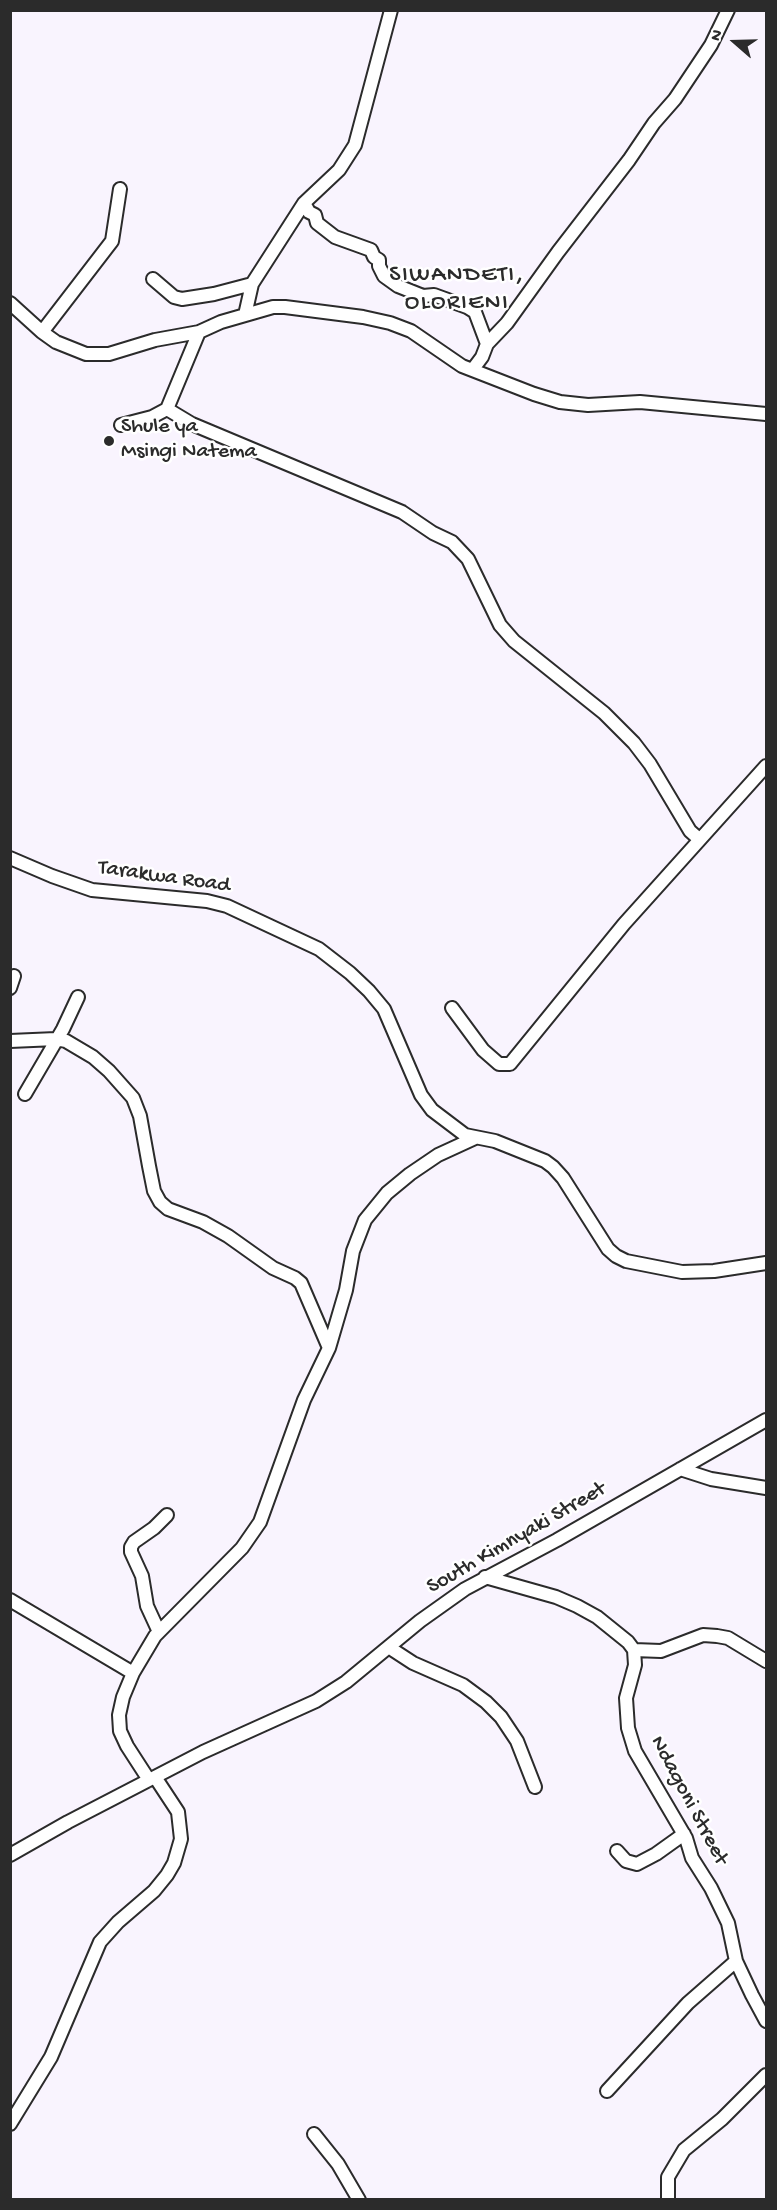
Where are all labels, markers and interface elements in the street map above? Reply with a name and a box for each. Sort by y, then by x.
north arrow [705,12,765,72]
text: N [707,28,728,44]
district label: SIWANDETI, OLORIENI [389,262,525,318]
place label: Shule ya Msingi Natema [121,415,257,466]
marker: Shule ya Msingi Natema [102,434,116,448]
street label: Tarakwa Road [96,856,232,900]
street label: South Kimnyaki Street [423,1477,611,1601]
street label: Ndagoni Street [643,1732,733,1870]

